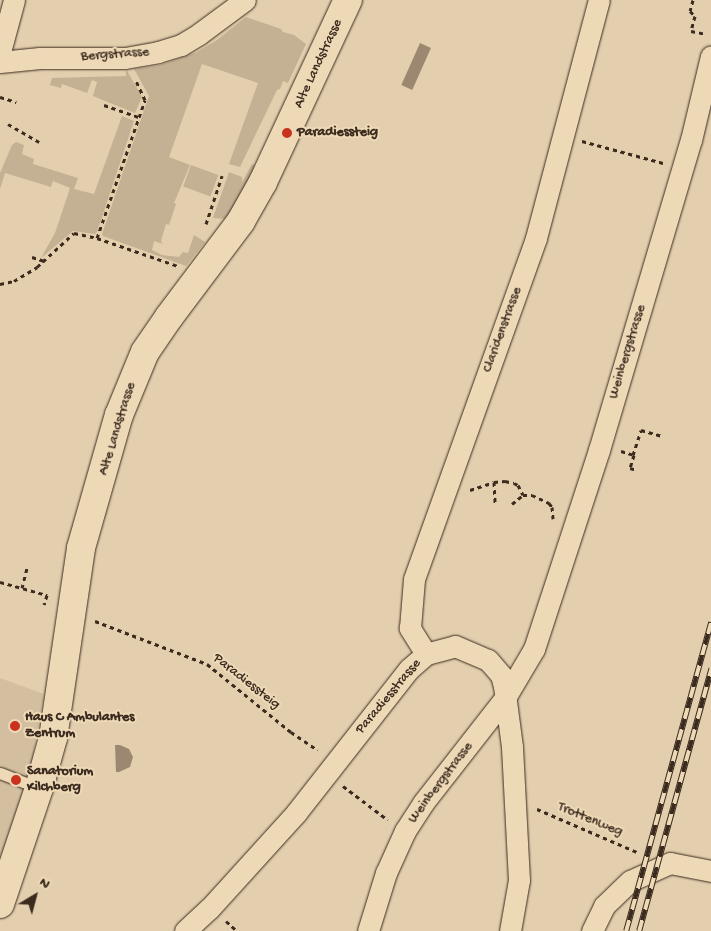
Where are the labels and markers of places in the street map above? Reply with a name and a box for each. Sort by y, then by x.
place label: Paradiessteig [297,125,378,141]
marker: Paradiessteig [281,127,293,139]
place label: Haus C Ambulantes Zentrum [25,710,134,742]
marker: Haus C Ambulantes Zentrum [9,720,21,732]
place label: Sanatorium Kilchberg [27,764,93,796]
marker: Sanatorium Kilchberg [9,773,23,787]

